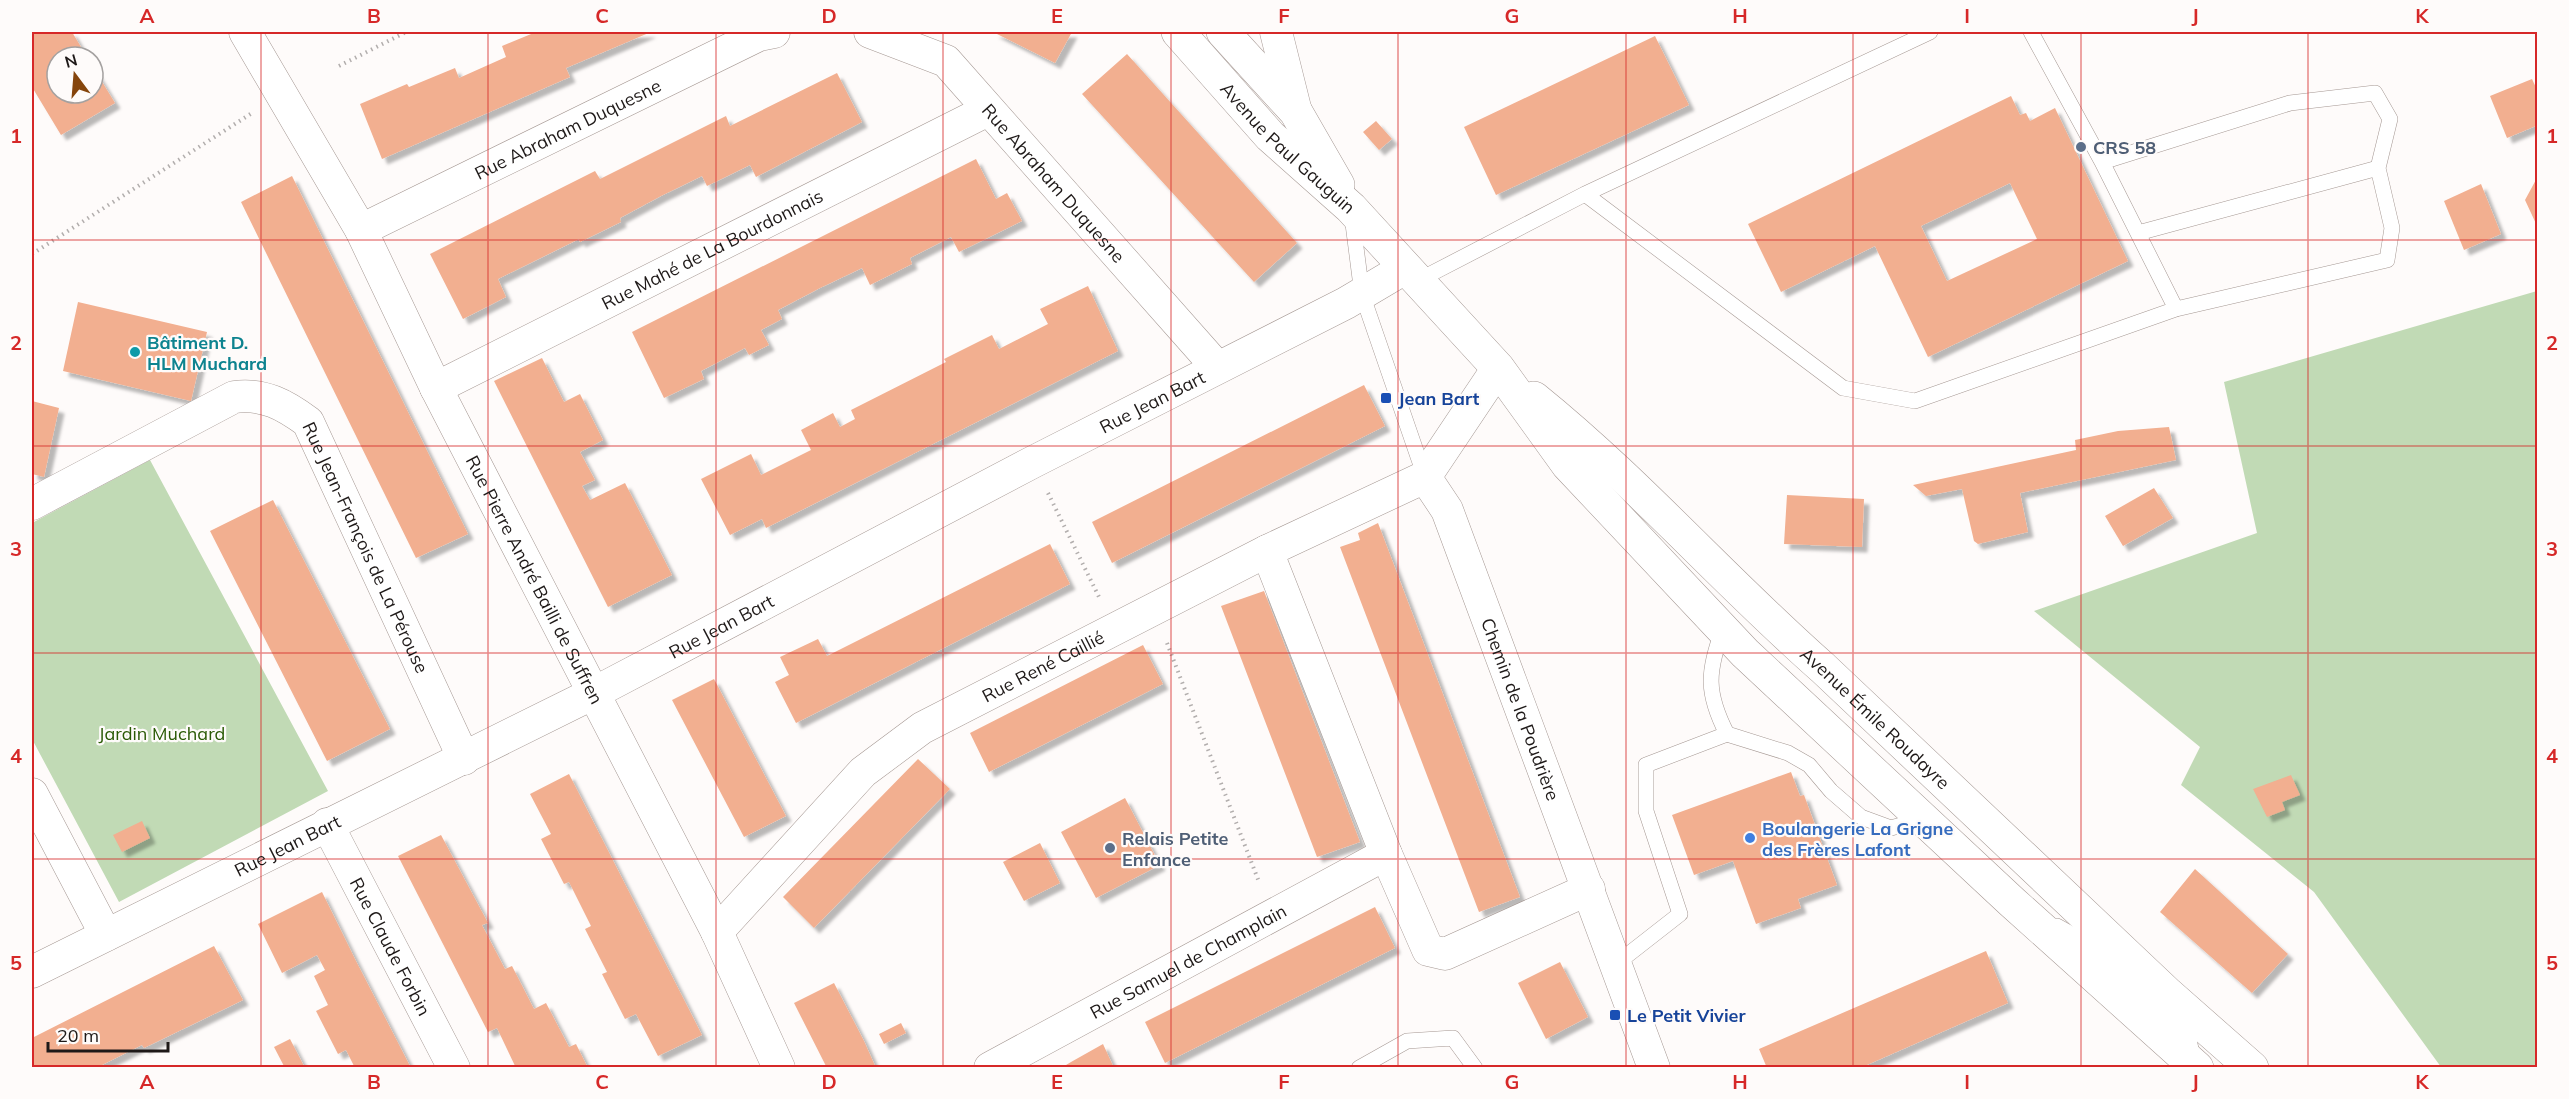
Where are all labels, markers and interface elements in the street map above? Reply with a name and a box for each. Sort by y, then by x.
text: A [140,3,155,28]
text: B [367,3,381,28]
text: C [595,3,609,28]
text: D [821,3,837,28]
text: E [1051,3,1063,28]
text: F [1278,3,1290,28]
text: G [1505,3,1519,28]
text: H [1732,3,1748,28]
text: I [1964,3,1970,28]
text: J [2191,3,2199,28]
text: K [2415,3,2429,28]
north arrow [45,45,105,105]
text: N [62,49,79,72]
street label: Rue Abraham Duquesne [471,73,665,184]
street label: Avenue Paul Gauguin [1216,77,1361,218]
street label: Rue Abraham Duquesne [977,99,1130,267]
text: 1 [10,123,22,148]
text: 1 [2546,123,2558,148]
place label: CRS 58 [2093,136,2156,159]
marker: CRS 58 [2074,140,2088,154]
street label: Rue Mahé de La Bourdonnais [597,184,827,314]
text: 2 [10,330,22,355]
text: 2 [2546,330,2558,355]
place label: Bâtiment D. HLM Muchard [147,331,267,375]
marker: Bâtiment D. HLM Muchard [128,345,142,359]
street label: Rue Jean Bart [1095,365,1209,438]
place label: Jean Bart [1398,387,1479,410]
marker: Jean Bart [1379,391,1393,405]
street label: Rue Jean-François de La Pérouse [298,418,434,677]
street label: Rue Pierre André Bailli de Suffren [461,451,609,708]
text: 3 [10,536,22,561]
text: 3 [2546,536,2558,561]
street label: Rue Jean Bart [665,589,778,663]
street label: Chemin de la Poudrière [1477,615,1565,803]
street label: Rue René Caillié [978,625,1108,707]
street label: Avenue Émile Roudayre [1796,642,1955,794]
park label: Jardin Muchard [99,722,225,745]
text: 4 [10,743,22,768]
text: 4 [2546,743,2558,768]
street label: Rue Jean Bart [230,809,344,881]
place label: Boulangerie La Grigne des Frères Lafont [1762,817,1953,861]
place label: Relais Petite Enfance [1122,827,1228,871]
marker: Boulangerie La Grigne des Frères Lafont [1743,831,1757,845]
marker: Relais Petite Enfance [1103,841,1117,855]
street label: Rue Claude Forbin [345,873,436,1019]
street label: Rue Samuel de Champlain [1086,899,1290,1023]
text: 5 [10,950,22,975]
text: 5 [2546,950,2558,975]
place label: Le Petit Vivier [1627,1004,1746,1027]
marker: Le Petit Vivier [1608,1008,1622,1022]
scale bar [48,1015,168,1053]
text: 20 m [57,1024,99,1047]
text: A [140,1069,155,1094]
text: B [367,1069,381,1094]
text: C [595,1069,609,1094]
text: D [821,1069,837,1094]
text: E [1051,1069,1063,1094]
text: F [1278,1069,1290,1094]
text: G [1505,1069,1519,1094]
text: H [1732,1069,1748,1094]
text: I [1964,1069,1970,1094]
text: J [2191,1069,2199,1094]
text: K [2415,1069,2429,1094]

